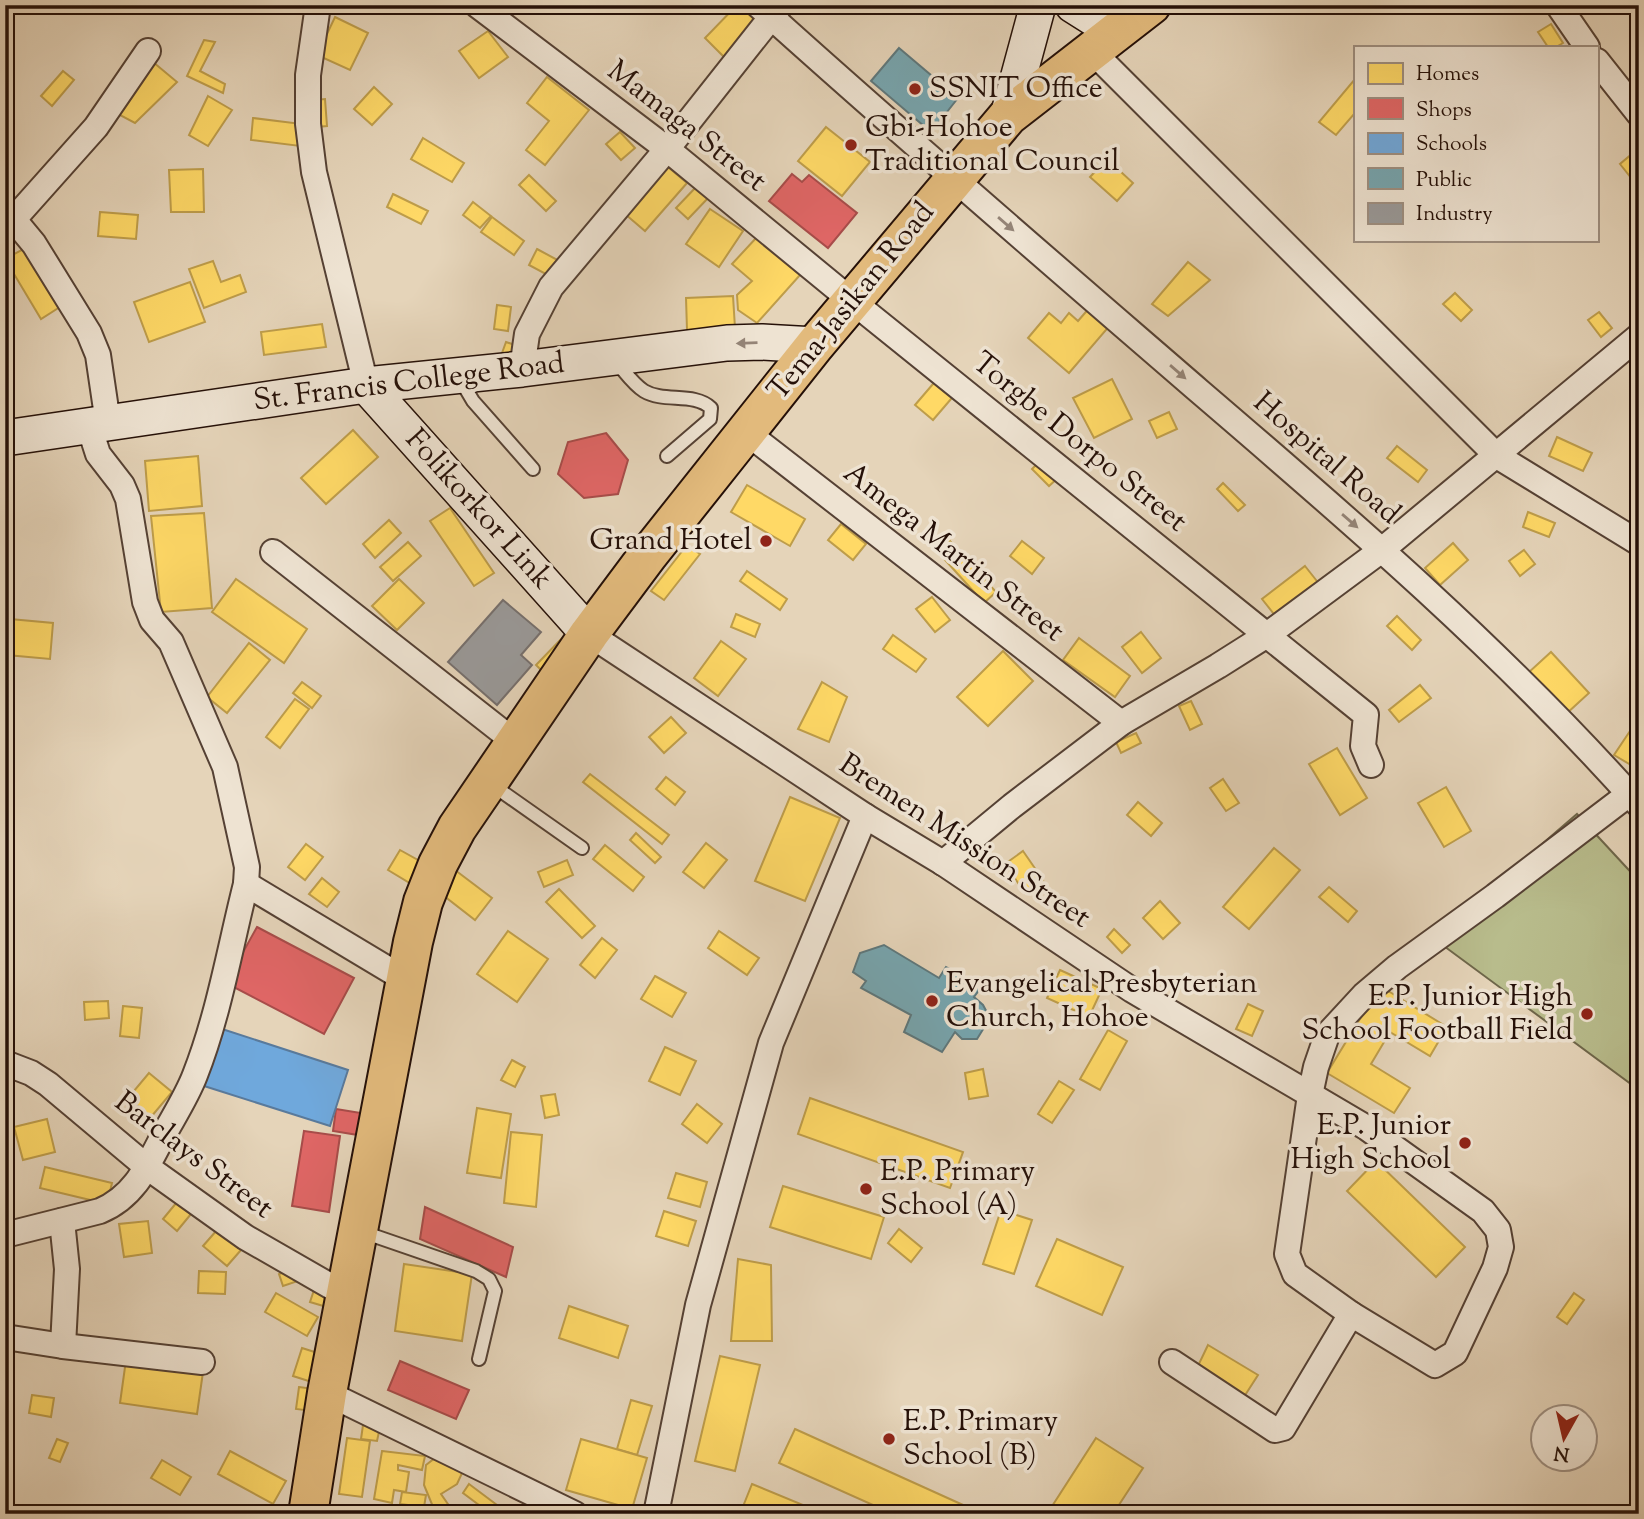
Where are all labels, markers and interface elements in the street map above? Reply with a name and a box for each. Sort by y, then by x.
legend [1354,46,1598,242]
street label: Mamaga Street [597,51,775,203]
text: Homes [1416,60,1479,90]
place label: SSNIT Office [929,68,1103,111]
marker: SSNIT Office [907,81,923,97]
text: Shops [1416,96,1472,126]
place label: Gbi-Hohoe Traditional Council [865,107,1120,184]
text: Schools [1416,130,1487,160]
marker: Gbi-Hohoe Traditional Council [843,137,859,153]
text: Public [1416,166,1472,196]
street label: Tema-Jasikan Road [758,193,946,411]
text: Industry [1416,200,1493,230]
one-way arrow [997,216,1014,231]
one-way arrow [735,337,757,348]
street label: St. Francis College Road [251,343,567,423]
street label: Torgbe Dorpo Street [962,343,1196,543]
one-way arrow [1169,364,1187,380]
street label: Hospital Road [1243,383,1409,535]
street label: Folikorkor Link [394,420,562,600]
street label: Amega Martin Street [833,453,1073,653]
one-way arrow [1342,513,1359,528]
place label: Grand Hotel [589,520,752,563]
marker: Grand Hotel [758,533,774,549]
street label: Bremen Mission Street [830,744,1098,940]
place label: Evangelical Presbyterian Church, Hohoe [946,963,1258,1040]
place label: E.P. Junior High School Football Field [1301,976,1573,1053]
marker: Evangelical Presbyterian Church, Hohoe [924,993,940,1009]
marker: E.P. Junior High School Football Field [1579,1006,1595,1022]
street label: Barclays Street [104,1082,282,1230]
place label: E.P. Junior High School [1291,1105,1451,1182]
marker: E.P. Junior High School [1457,1135,1473,1151]
place label: E.P. Primary School (A) [880,1151,1035,1228]
marker: E.P. Primary School (A) [858,1181,874,1197]
place label: E.P. Primary School (B) [903,1401,1058,1478]
north arrow [1528,1404,1598,1474]
marker: E.P. Primary School (B) [881,1431,897,1447]
text: N [1553,1438,1571,1467]

